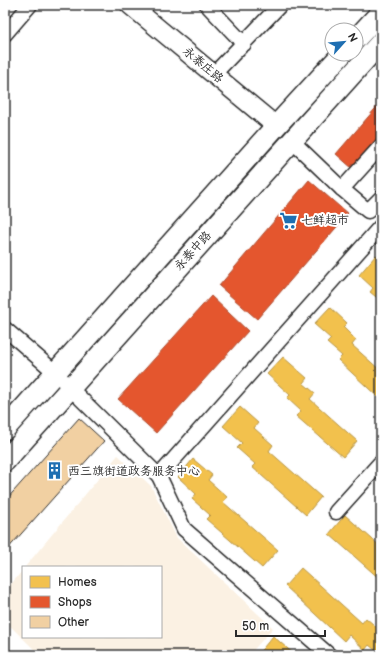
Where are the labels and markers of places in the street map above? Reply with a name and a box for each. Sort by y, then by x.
supermarket icon: 七鲜超市 [278,210,298,230]
place label: 七鲜超市 [301,213,349,228]
building icon: 西三旗街道政务服务中心 [45,461,65,481]
place label: 西三旗街道政务服务中心 [68,464,200,479]

